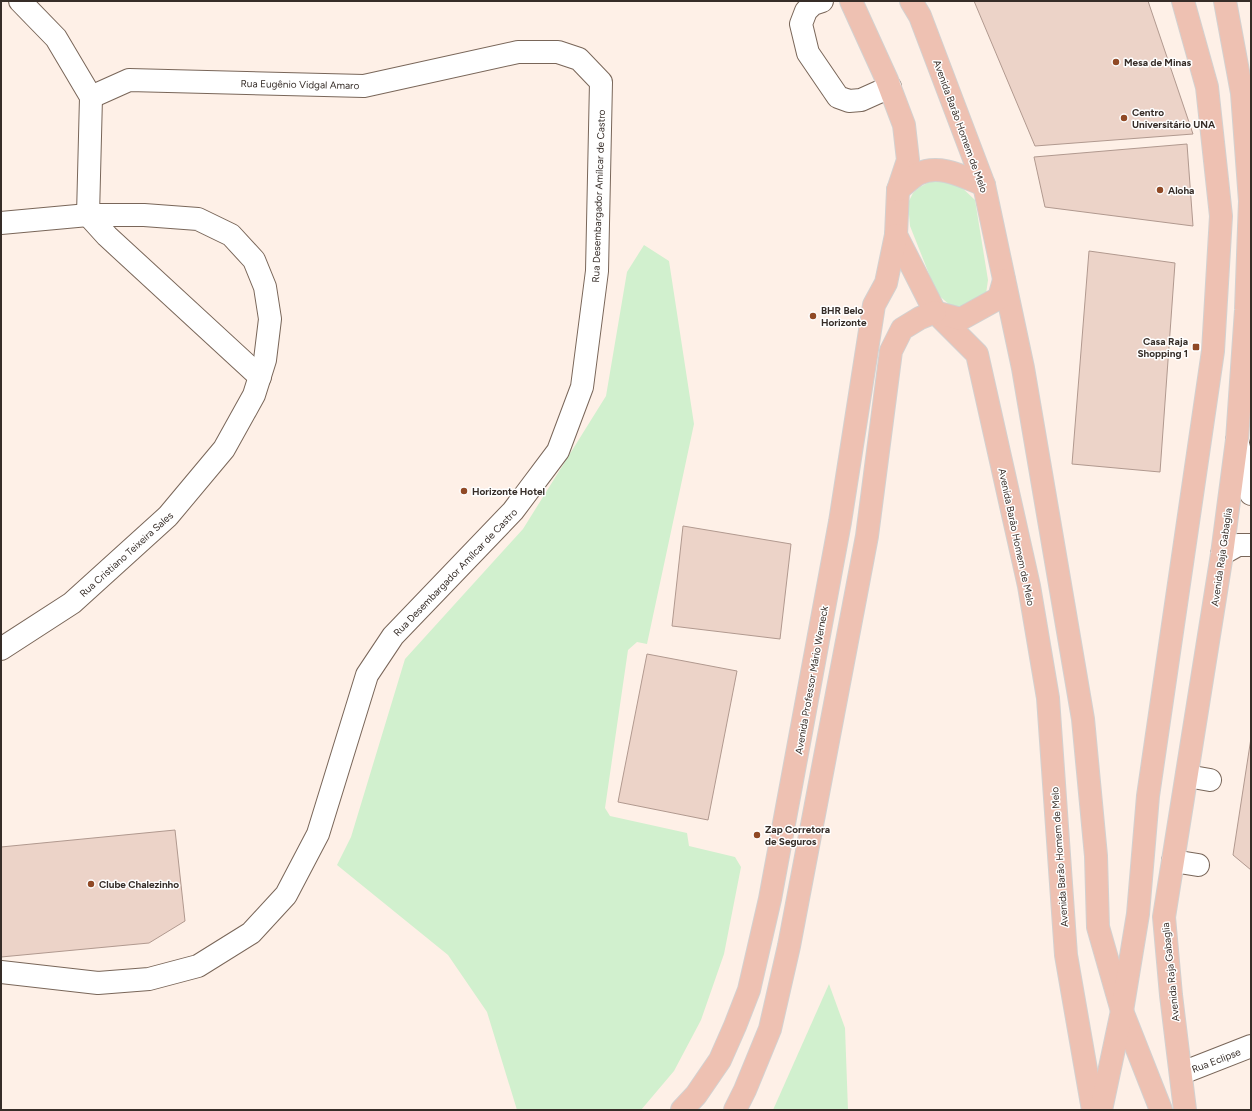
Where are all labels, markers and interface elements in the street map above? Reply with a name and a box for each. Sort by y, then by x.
place label: Mesa de Minas [1124,56,1192,69]
marker: Mesa de Minas [1111,57,1121,67]
street label: Avenida Barão Homem de Melo [930,58,991,195]
street label: Rua Eugênio Vidgal Amaro [241,77,360,92]
place label: Centro Universitário UNA [1132,106,1216,131]
street label: Rua Desembargador Amílcar de Castro [589,109,608,283]
marker: Centro Universitário UNA [1119,113,1129,123]
place label: Aloha [1168,184,1194,197]
marker: Aloha [1155,185,1165,195]
place label: BHR Belo Horizonte [821,304,867,329]
marker: BHR Belo Horizonte [808,311,818,321]
place label: Casa Raja Shopping 1 [1137,335,1188,360]
marker: Casa Raja Shopping 1 [1191,342,1201,352]
street label: Avenida Barão Homem de Melo [996,467,1038,607]
place label: Horizonte Hotel [472,485,545,498]
marker: Horizonte Hotel [459,486,469,496]
street label: Rua Desembargador Amílcar de Castro [391,505,520,639]
street label: Avenida Raja Gabaglia [1208,507,1235,607]
street label: Rua Cristiano Teixeira Sales [77,509,176,600]
street label: Avenida Professor Mário Werneck [792,605,831,755]
street label: Avenida Barão Homem de Melo [1048,786,1071,927]
place label: Zap Corretora de Seguros [765,823,830,848]
marker: Zap Corretora de Seguros [752,830,762,840]
place label: Clube Chalezinho [99,878,179,891]
marker: Clube Chalezinho [86,879,96,889]
street label: Avenida Raja Gabaglia [1159,922,1182,1022]
street label: Rua Eclipse [1190,1045,1243,1076]

